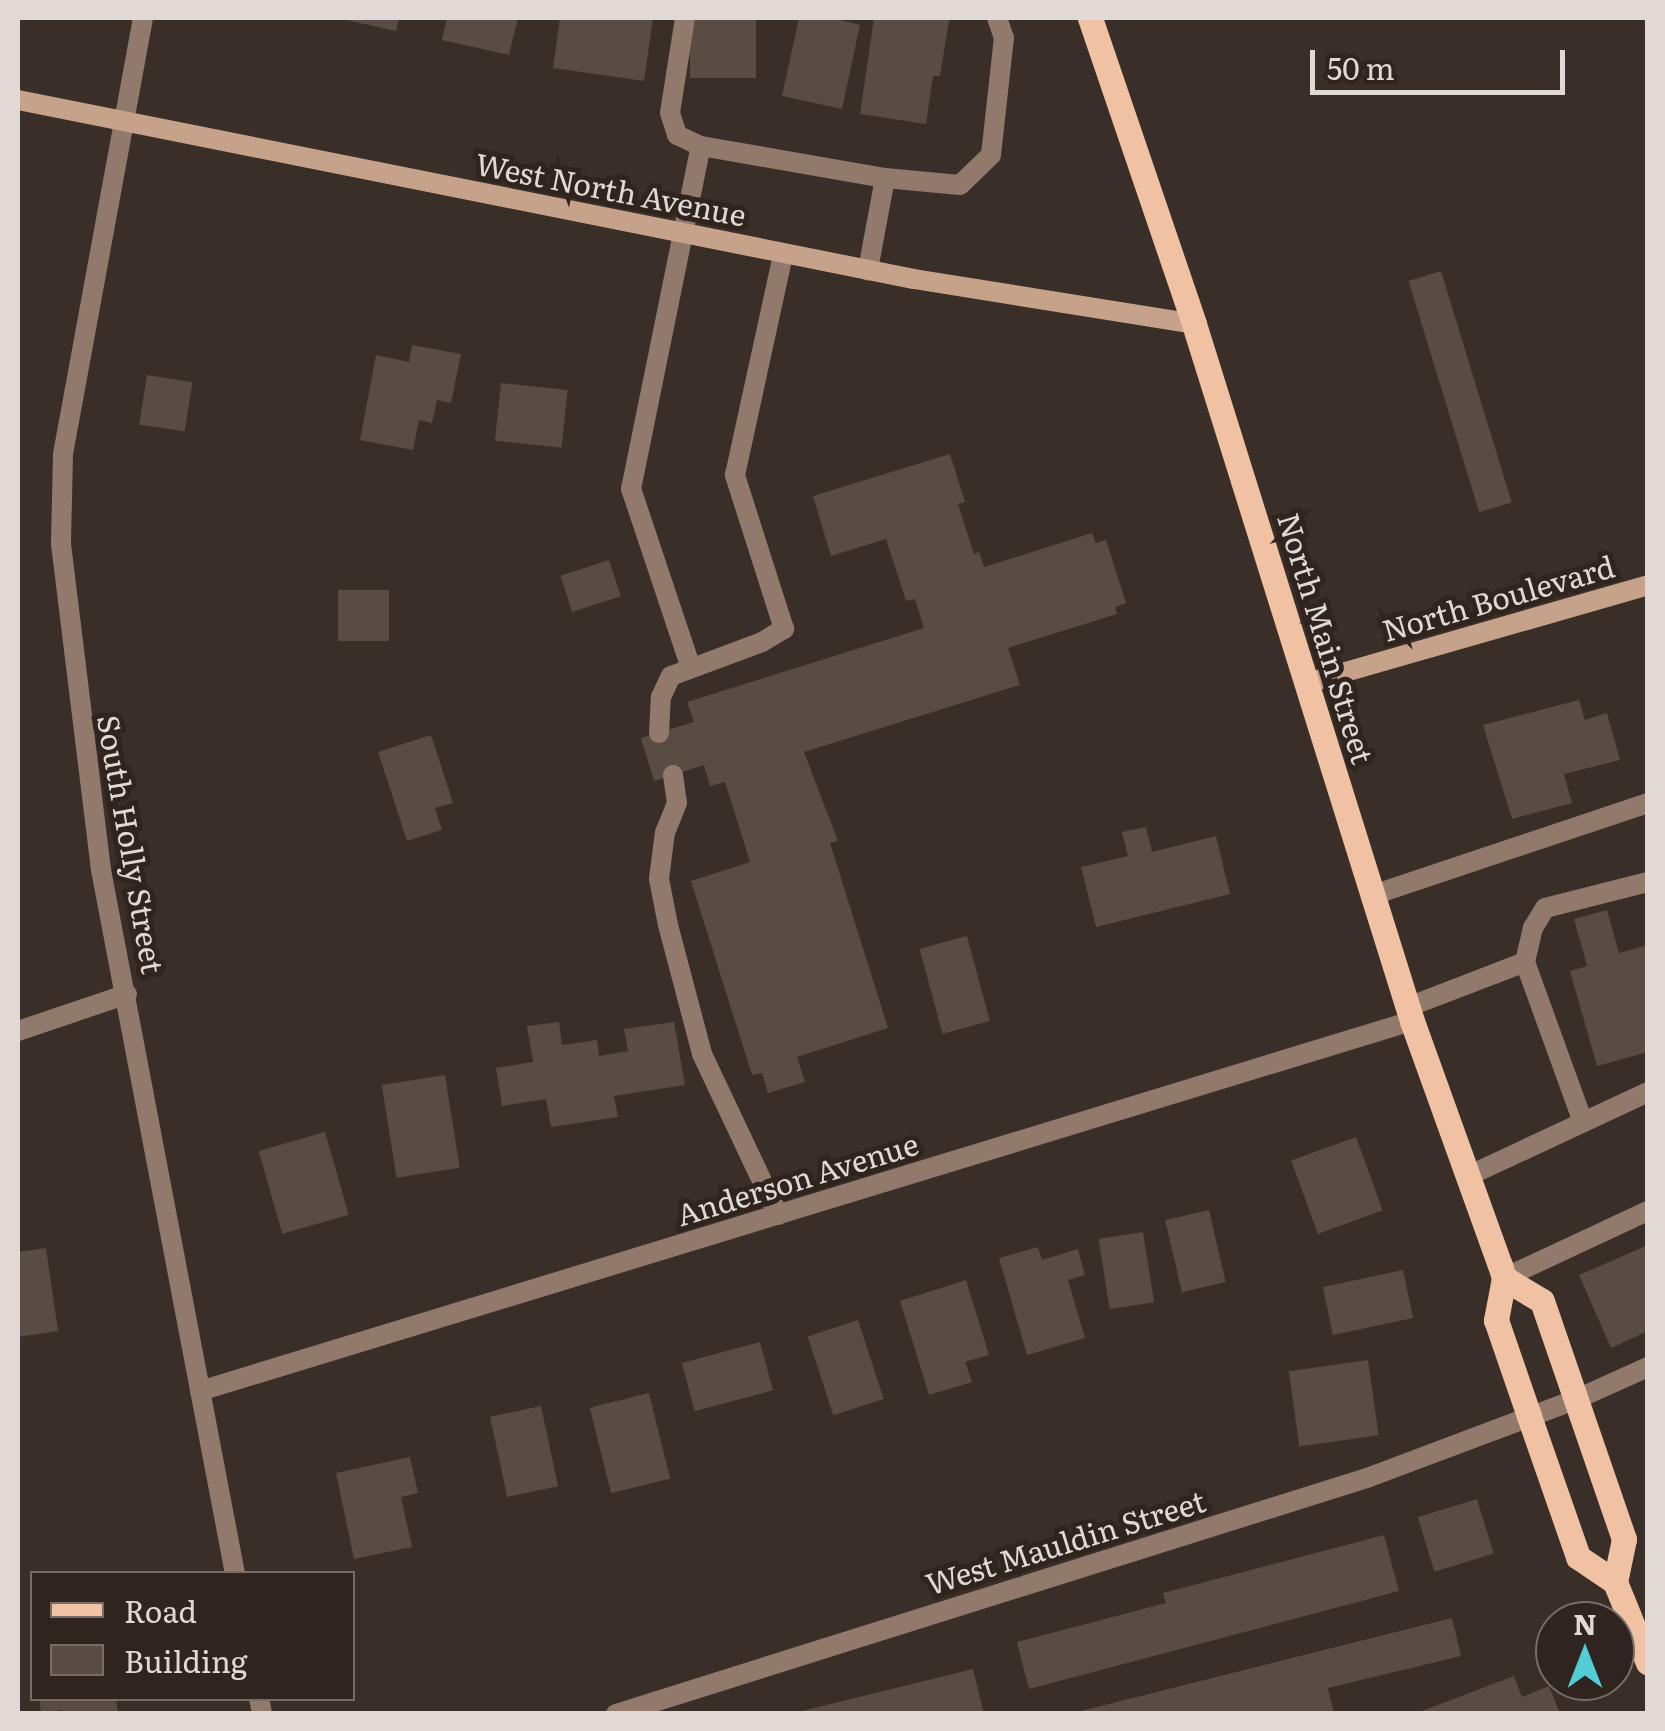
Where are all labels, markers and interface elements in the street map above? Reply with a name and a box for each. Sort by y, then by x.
scale bar [1315,30,1570,92]
text: 50 m [1327,45,1395,89]
street label: West North Avenue [473,144,749,232]
street label: North Main Street [1272,508,1382,768]
street label: North Boulevard [1378,547,1618,647]
street label: South Holly Street [92,712,172,976]
street label: Anderson Avenue [672,1124,922,1232]
street label: West Mauldin Street [921,1481,1209,1601]
legend [30,1571,355,1701]
text: Road [124,1588,197,1632]
north arrow [1535,1601,1635,1701]
text: N [1573,1602,1597,1644]
text: Building [124,1638,248,1682]

